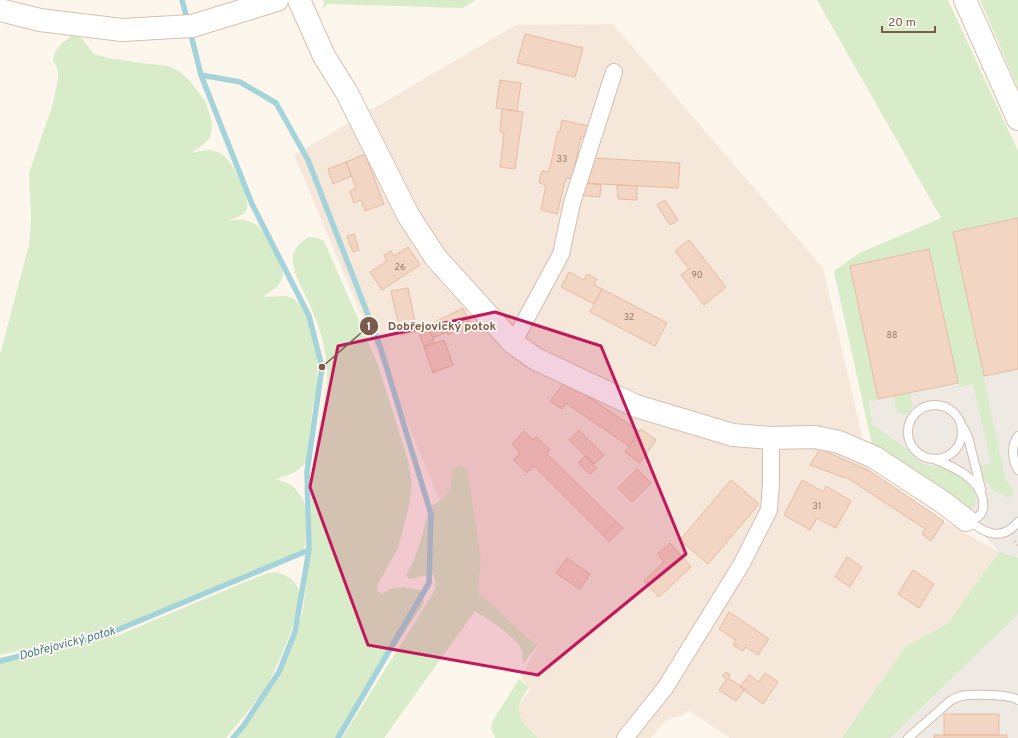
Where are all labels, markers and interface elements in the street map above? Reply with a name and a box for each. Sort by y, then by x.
scale bar [882,8,935,34]
text: 20 m [888,15,916,31]
house number: 33 [557,154,567,165]
house number: 26 [395,262,405,273]
house number: 90 [691,270,703,281]
house number: 32 [624,312,634,323]
callout: Dobřejovický potok [359,314,504,338]
text: 1 [367,319,371,335]
text: Dobřejovický potok [388,319,496,335]
house number: 88 [887,330,898,341]
house number: 31 [813,501,821,512]
water label: Dobřejovický potok [17,623,118,665]

